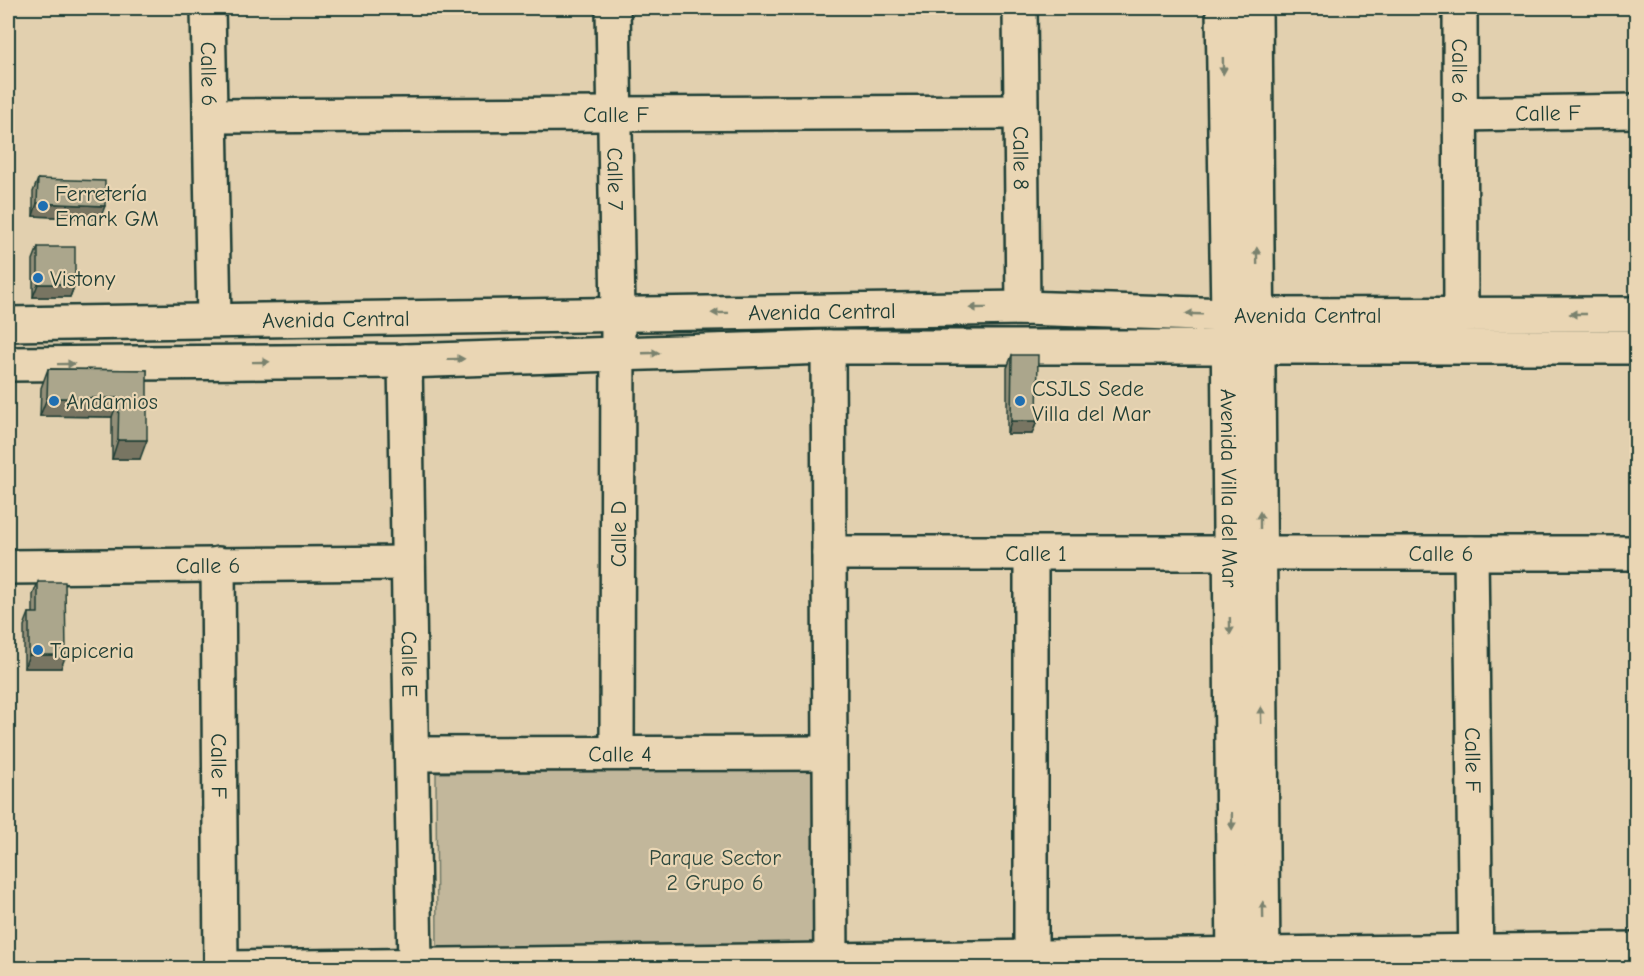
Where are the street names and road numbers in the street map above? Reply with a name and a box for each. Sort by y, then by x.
street label: Calle 6 [1446,39,1472,103]
street label: Calle 6 [195,41,222,107]
street label: Calle F [1515,100,1581,127]
street label: Calle F [583,102,649,128]
street label: Calle 8 [1007,126,1034,190]
street label: Calle 7 [601,147,628,211]
street label: Avenida Central [748,298,896,326]
street label: Avenida Central [1234,303,1382,329]
street label: Avenida Central [262,306,410,334]
street label: Avenida Villa del Mar [1215,388,1243,588]
street label: Calle D [606,501,632,567]
street label: Calle 1 [1005,541,1067,567]
street label: Calle 6 [1409,541,1473,567]
street label: Calle 6 [175,553,241,579]
street label: Calle E [395,631,423,697]
street label: Calle F [1459,727,1486,793]
street label: Calle F [205,733,232,799]
street label: Calle 4 [588,741,652,768]

